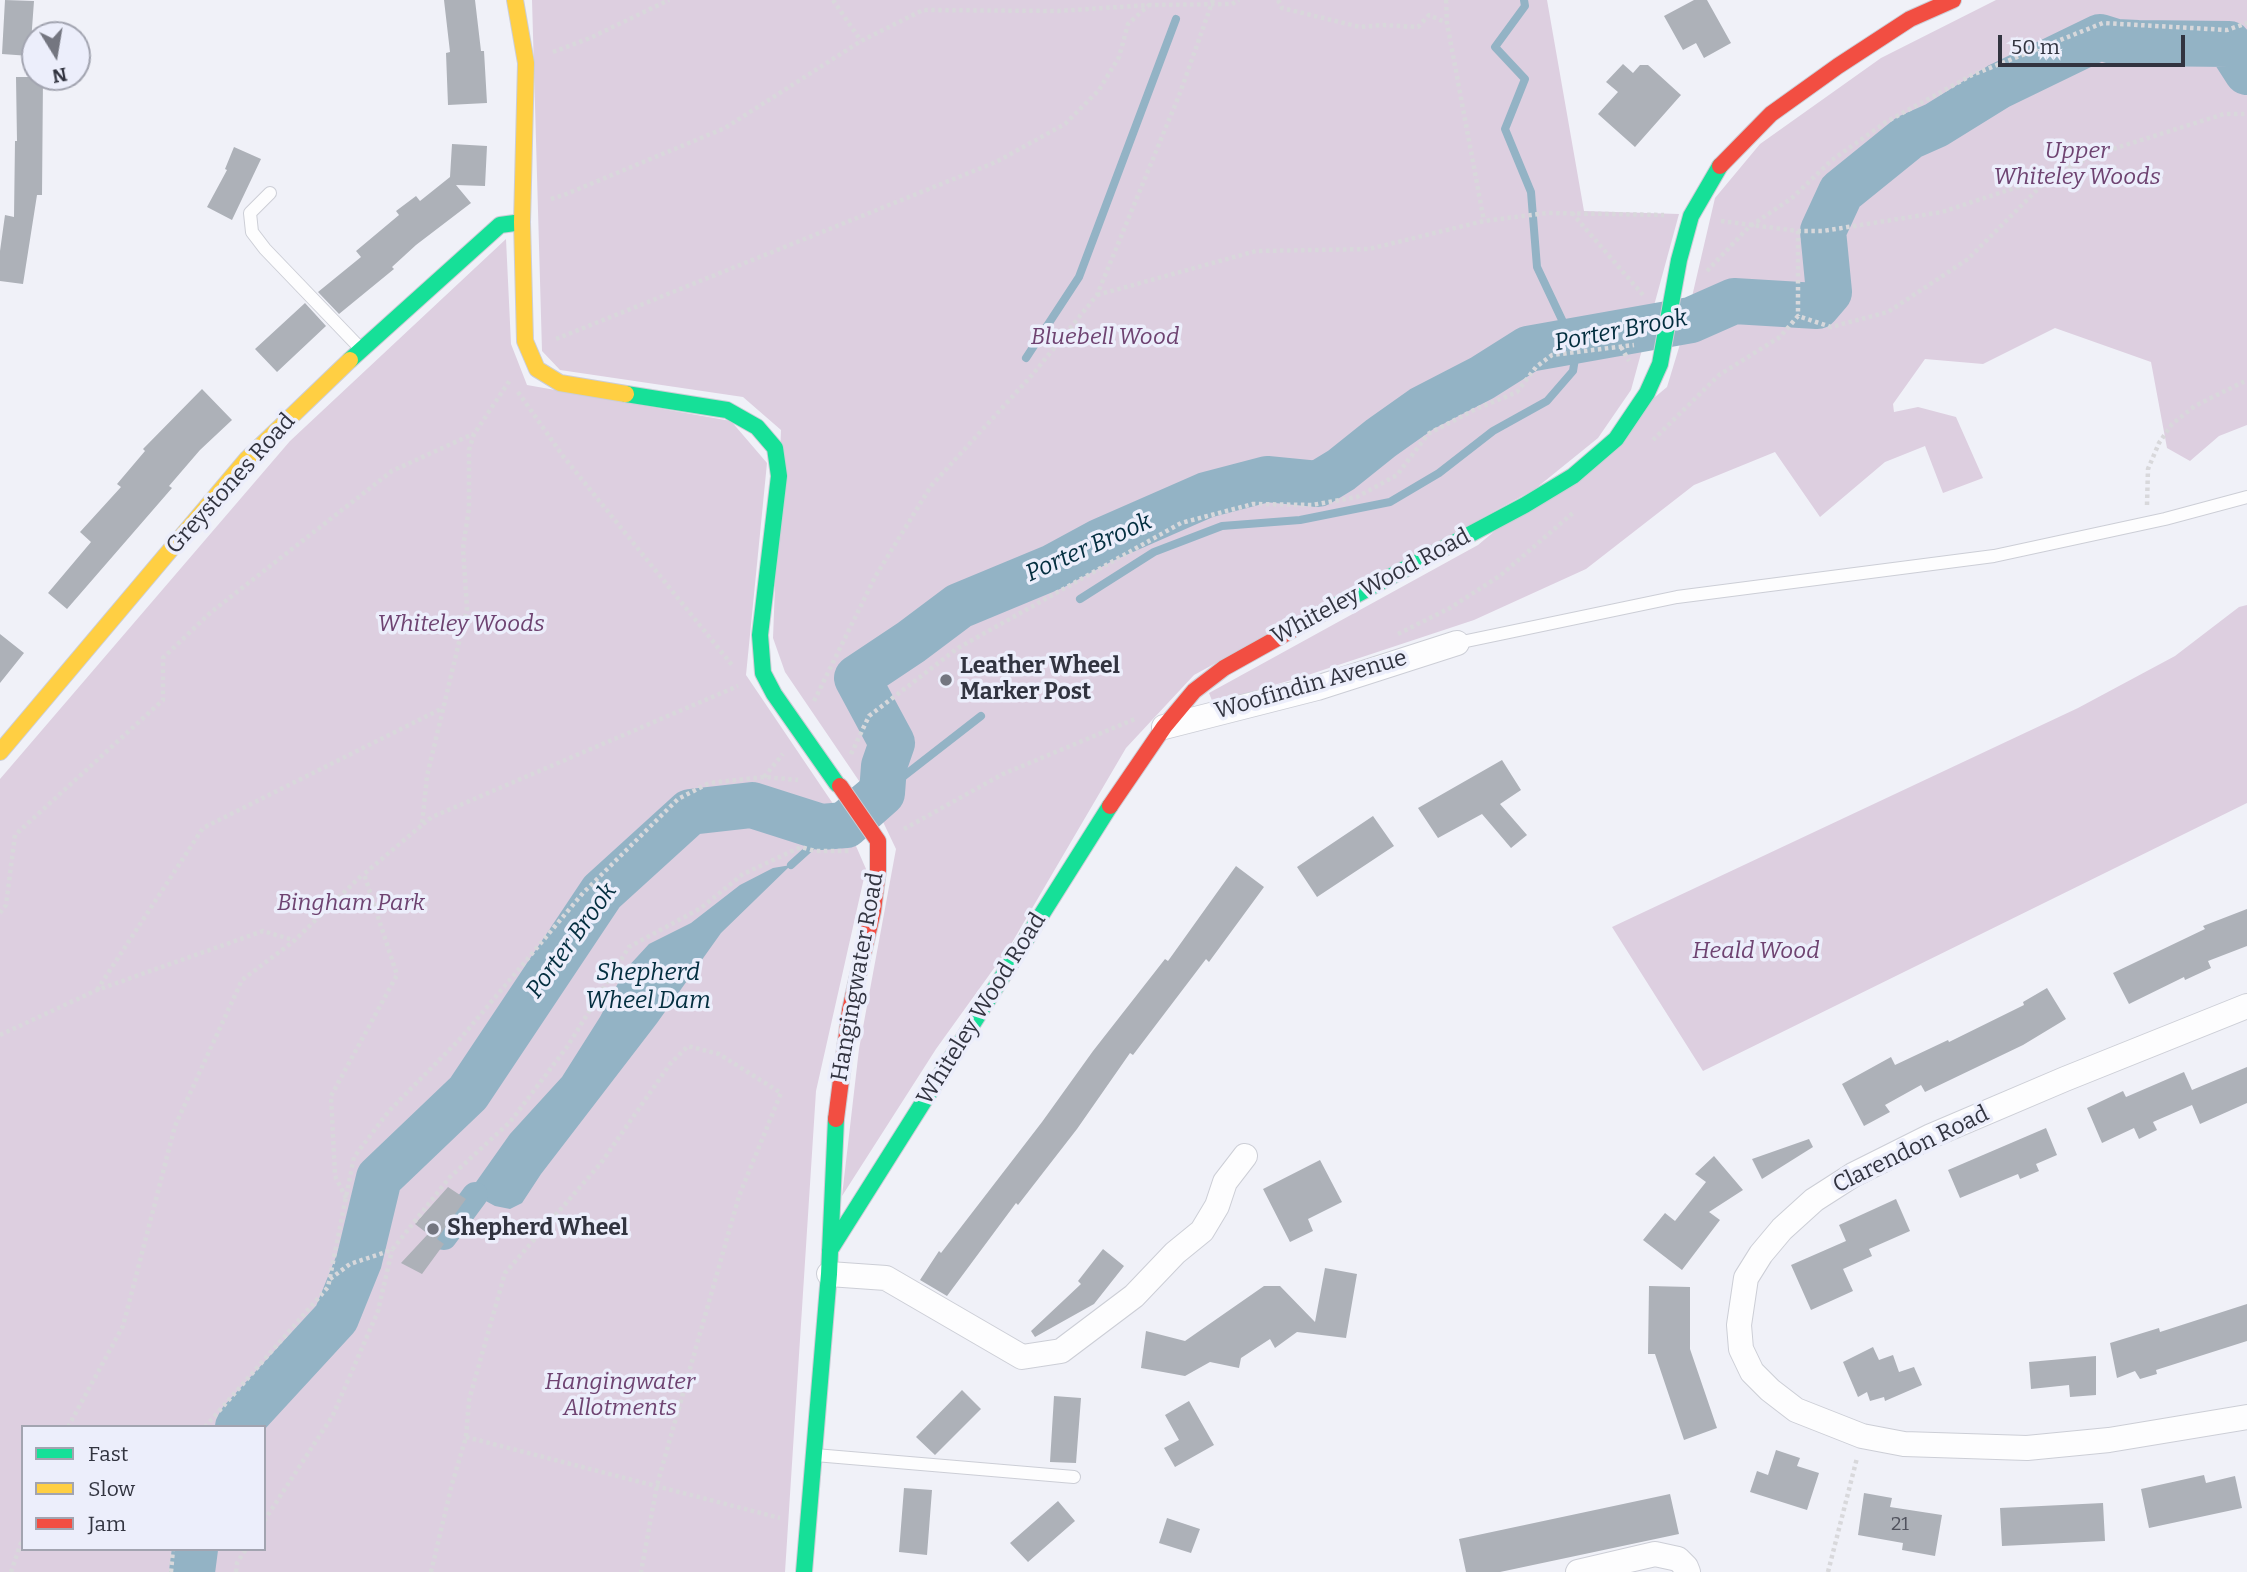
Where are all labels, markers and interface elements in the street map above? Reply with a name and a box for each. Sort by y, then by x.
north arrow [21,21,91,91]
scale bar [2002,21,2189,65]
text: 50 m [2011,34,2060,60]
text: N [50,62,69,88]
park label: Upper Whiteley Woods [1993,138,2161,192]
water label: Porter Brook [1552,304,1690,358]
park label: Bluebell Wood [1031,324,1179,352]
street label: Greystones Road [161,408,301,560]
water label: Porter Brook [1021,507,1157,589]
street label: Whiteley Wood Road [1267,523,1475,651]
park label: Whiteley Woods [377,611,545,639]
street label: Woofindin Avenue [1212,644,1410,726]
place label: Leather Wheel Marker Post [960,653,1120,707]
marker: Leather Wheel Marker Post [938,672,954,688]
street label: Hangingwater Road [826,870,890,1084]
water label: Porter Brook [521,878,623,1004]
park label: Bingham Park [277,890,425,918]
street label: Whiteley Wood Road [912,908,1052,1110]
park label: Heald Wood [1692,938,1820,966]
water label: Shepherd Wheel Dam [585,959,711,1015]
street label: Clarendon Road [1829,1100,1993,1200]
place label: Shepherd Wheel [447,1215,628,1243]
marker: Shepherd Wheel [425,1221,441,1237]
park label: Hangingwater Allotments [545,1369,695,1423]
legend [21,1425,266,1551]
text: Fast [88,1441,128,1467]
text: Slow [88,1476,135,1502]
text: Jam [88,1511,126,1537]
house number: 21 [1891,1514,1909,1536]

